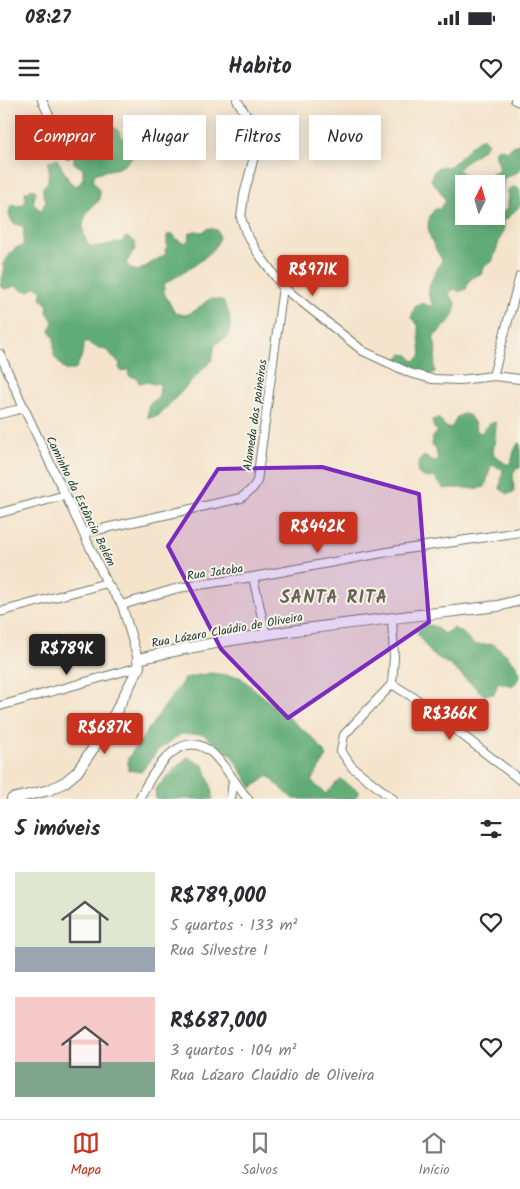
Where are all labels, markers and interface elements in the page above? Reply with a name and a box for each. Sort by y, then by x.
text: 08:27 [25,3,71,33]
text: Habito [228,50,292,85]
icon: menu [15,54,43,82]
icon: heart [477,54,505,82]
chip: Comprar [15,115,113,160]
chip: Alugar [123,115,206,160]
chip: Filtros [216,115,299,160]
chip: Novo [309,115,381,160]
north arrow [455,175,505,225]
map controls [455,175,505,225]
pin: R$971K [272,254,354,297]
text: R$971K [288,258,338,283]
street label: Alameda das paineiras [238,358,273,472]
street label: Caminho da Estância Belém [41,433,121,570]
pin: R$442K [277,512,359,554]
text: R$442K [290,515,346,540]
street label: Rua Jatoba [186,559,245,586]
district label: SANTA RITA [280,584,388,613]
street label: Rua Lázaro Claúdio de Oliveira [150,608,305,653]
pin: R$789K [26,634,108,676]
text: R$789K [40,637,94,662]
pin: R$366K [409,698,491,741]
text: R$366K [423,702,477,727]
pin: R$687K [64,712,146,755]
text: R$687K [78,716,132,741]
text: 5 imóveis [15,813,100,846]
icon: filters [477,815,505,843]
text: R$789,000 [170,880,266,913]
icon: home [55,892,115,952]
icon: heart [477,908,505,936]
text: 5 quartos · 133 m² [170,913,297,938]
text: Rua Silvestre I [170,938,268,963]
text: R$687,000 [170,1005,267,1038]
icon: home [55,1017,115,1077]
icon: heart [477,1033,505,1061]
text: 3 quartos · 104 m² [170,1038,296,1063]
text: Rua Lázaro Claúdio de Oliveira [170,1063,375,1088]
tab: Mapa [70,1129,101,1181]
tab: Salvos [242,1129,278,1181]
tab: Início [419,1129,450,1181]

